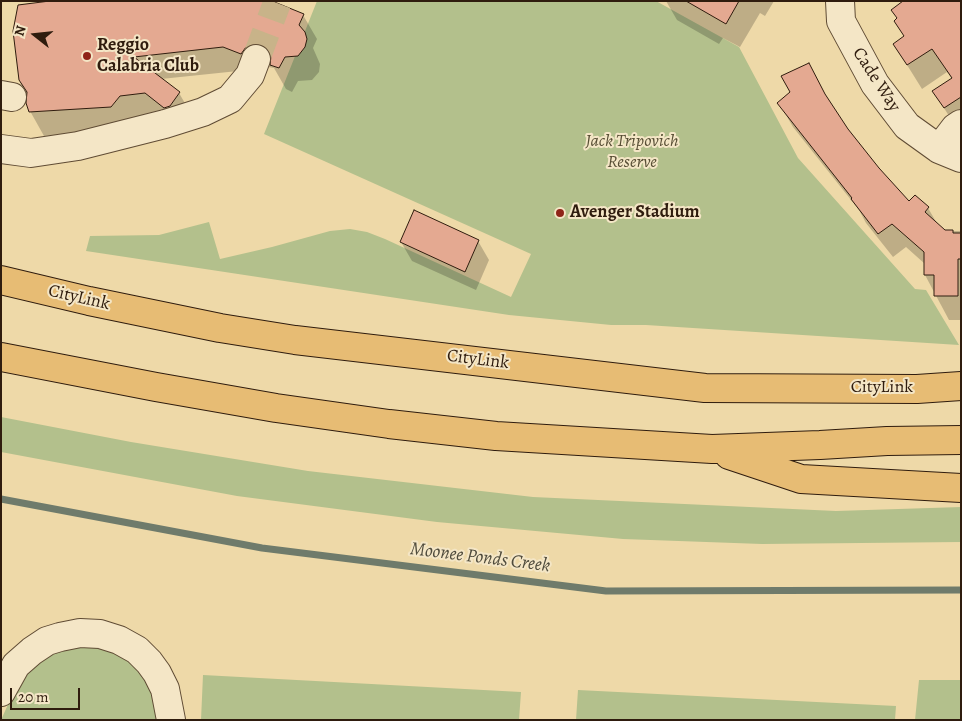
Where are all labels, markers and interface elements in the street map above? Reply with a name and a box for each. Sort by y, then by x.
north arrow [10,10,60,60]
text: N [10,23,31,38]
place label: Reggio Calabria Club [97,35,199,78]
street label: Cade Way [847,44,905,116]
marker: Reggio Calabria Club [81,50,93,62]
park label: Jack Tripovich Reserve [585,131,679,173]
place label: Avenger Stadium [570,202,700,224]
marker: Avenger Stadium [554,207,566,219]
street label: CityLink [46,280,112,316]
street label: CityLink [446,345,510,375]
street label: CityLink [851,377,913,399]
water label: Moonee Ponds Creek [409,538,551,578]
scale bar [12,678,82,710]
text: 20 m [18,687,49,707]

